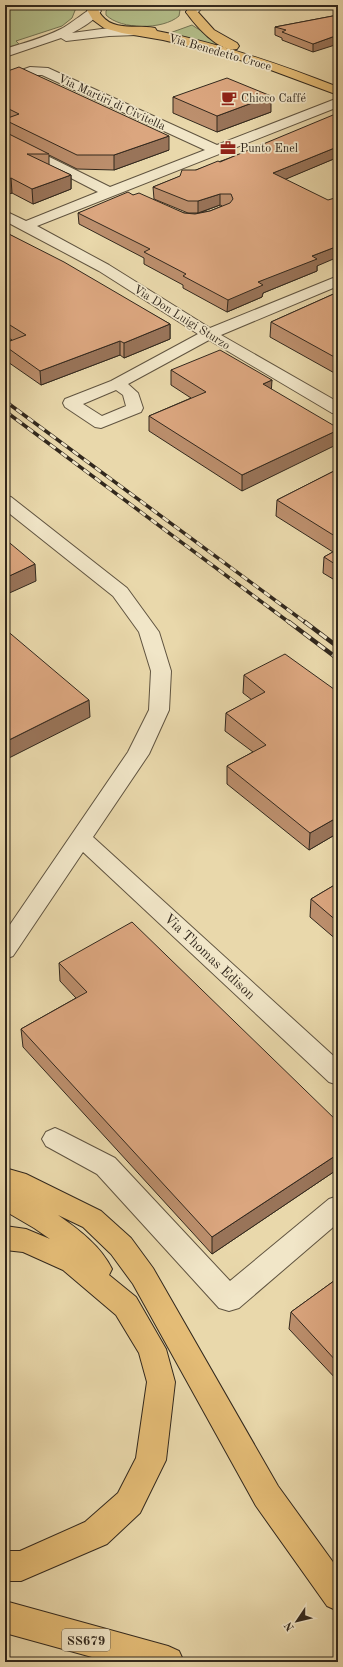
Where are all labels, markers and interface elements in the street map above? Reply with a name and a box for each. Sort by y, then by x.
street label: Via Benedetto Croce [167,33,273,73]
street label: Via Martiri di Civitella [56,73,167,133]
cafe icon: Chicco Caffé [220,89,238,107]
place label: Chicco Caffé [241,93,306,105]
office icon: Punto Enel [219,139,237,157]
place label: Punto Enel [240,143,298,155]
street label: Via Don Luigi Sturzo [131,283,232,352]
street label: Via Thomas Edison [161,911,258,1003]
north arrow [277,1601,317,1641]
text: N [283,1619,297,1632]
road number: SS679 [62,1629,110,1651]

